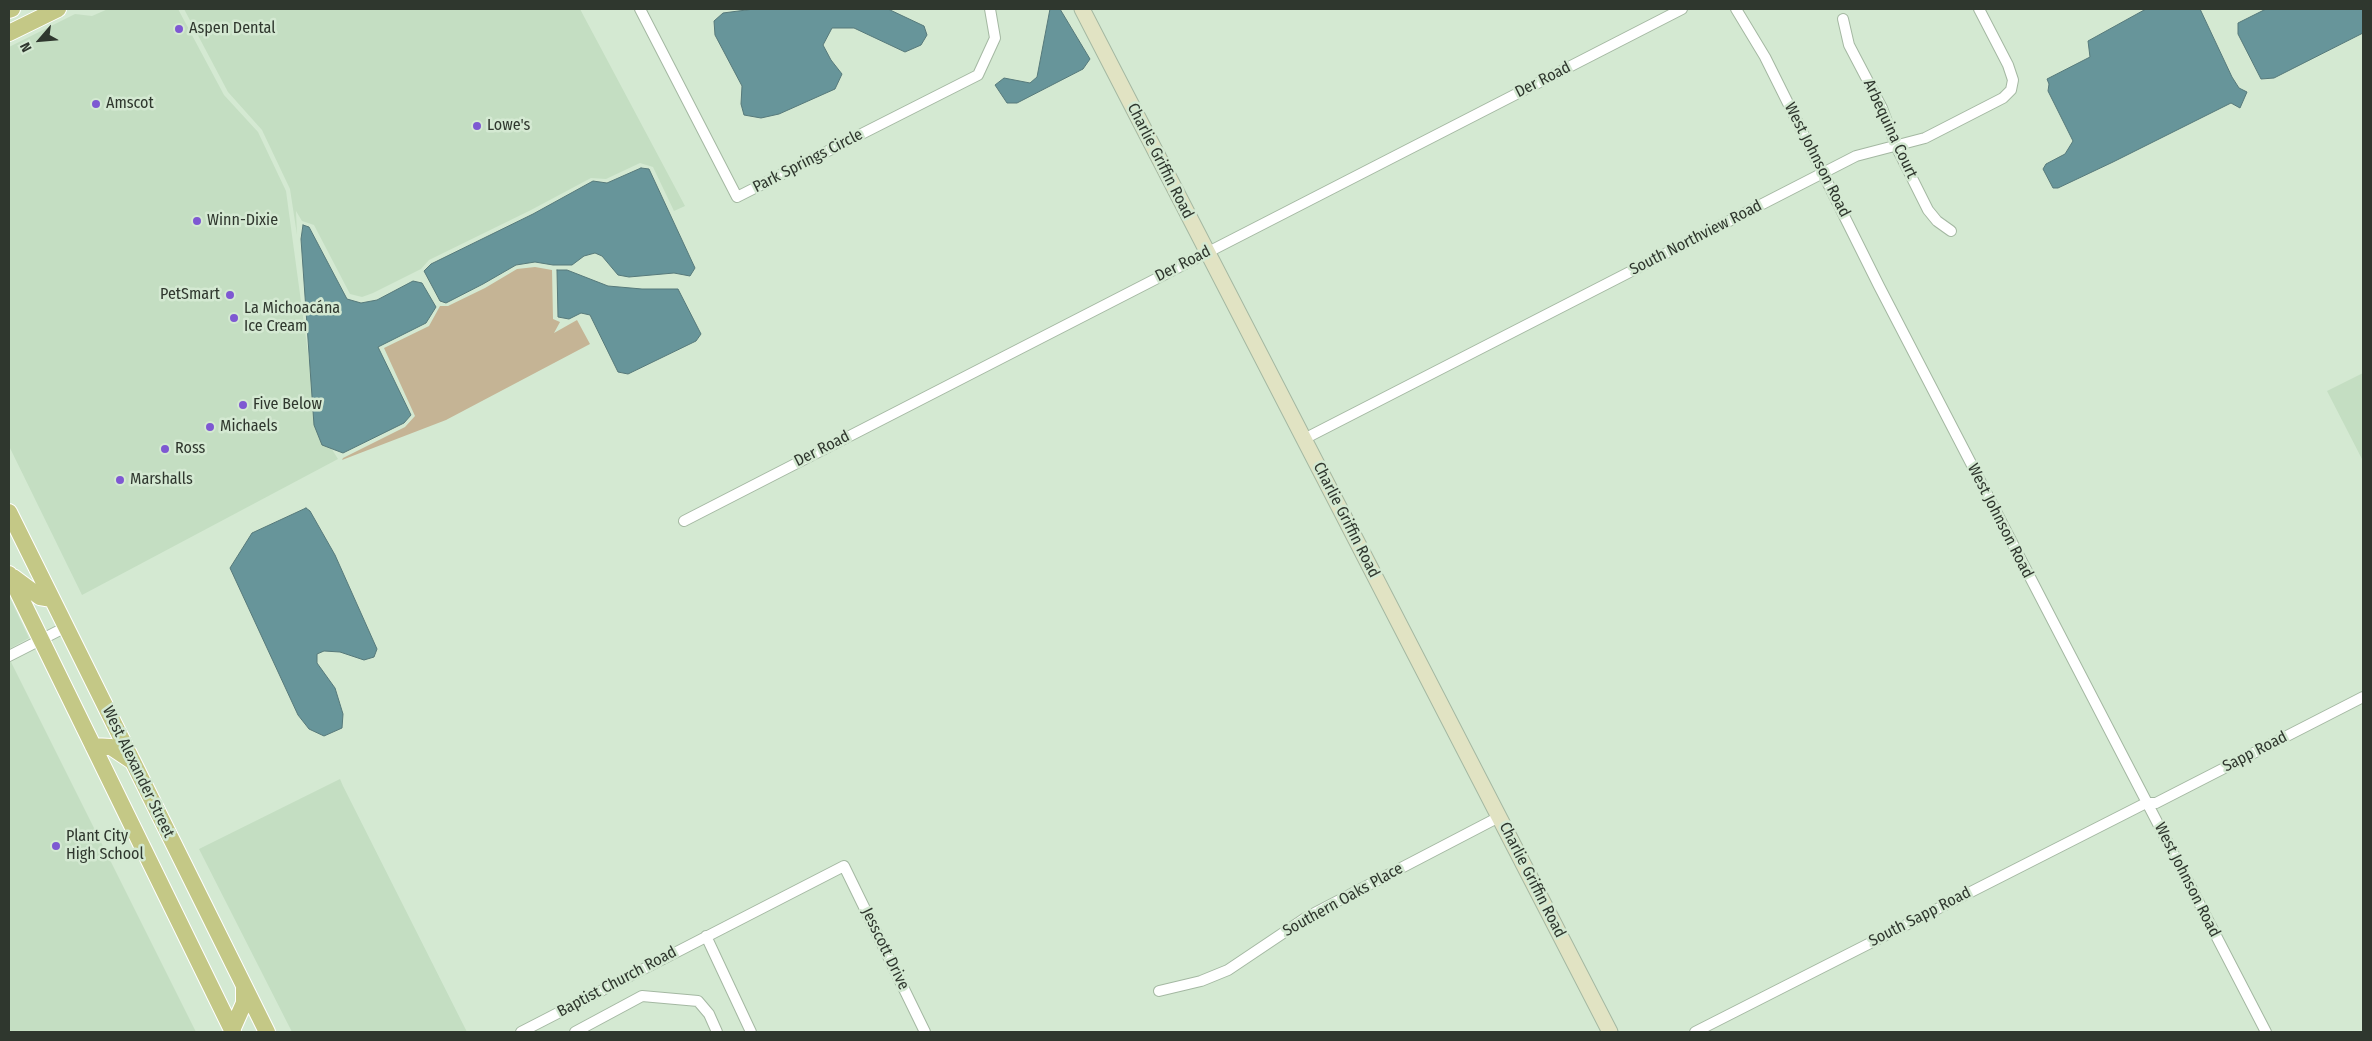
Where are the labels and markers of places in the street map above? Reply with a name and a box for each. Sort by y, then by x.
place label: Aspen Dental [189,19,276,39]
marker: Aspen Dental [173,23,185,35]
place label: Amscot [106,94,154,114]
marker: Amscot [90,98,102,110]
place label: Lowe's [487,116,530,136]
marker: Lowe's [471,120,483,132]
place label: Winn-Dixie [207,211,278,231]
marker: Winn-Dixie [191,215,203,227]
place label: PetSmart [160,285,220,305]
marker: PetSmart [224,289,236,301]
place label: La Michoacána Ice Cream [244,299,340,337]
marker: La Michoacána Ice Cream [228,312,240,324]
place label: Five Below [253,395,322,415]
marker: Five Below [237,399,249,411]
place label: Michaels [220,417,277,437]
marker: Michaels [204,421,216,433]
place label: Ross [175,439,205,459]
marker: Ross [159,443,171,455]
place label: Marshalls [130,470,193,490]
marker: Marshalls [114,474,126,486]
place label: Plant City High School [66,827,144,865]
marker: Plant City High School [50,840,62,852]

